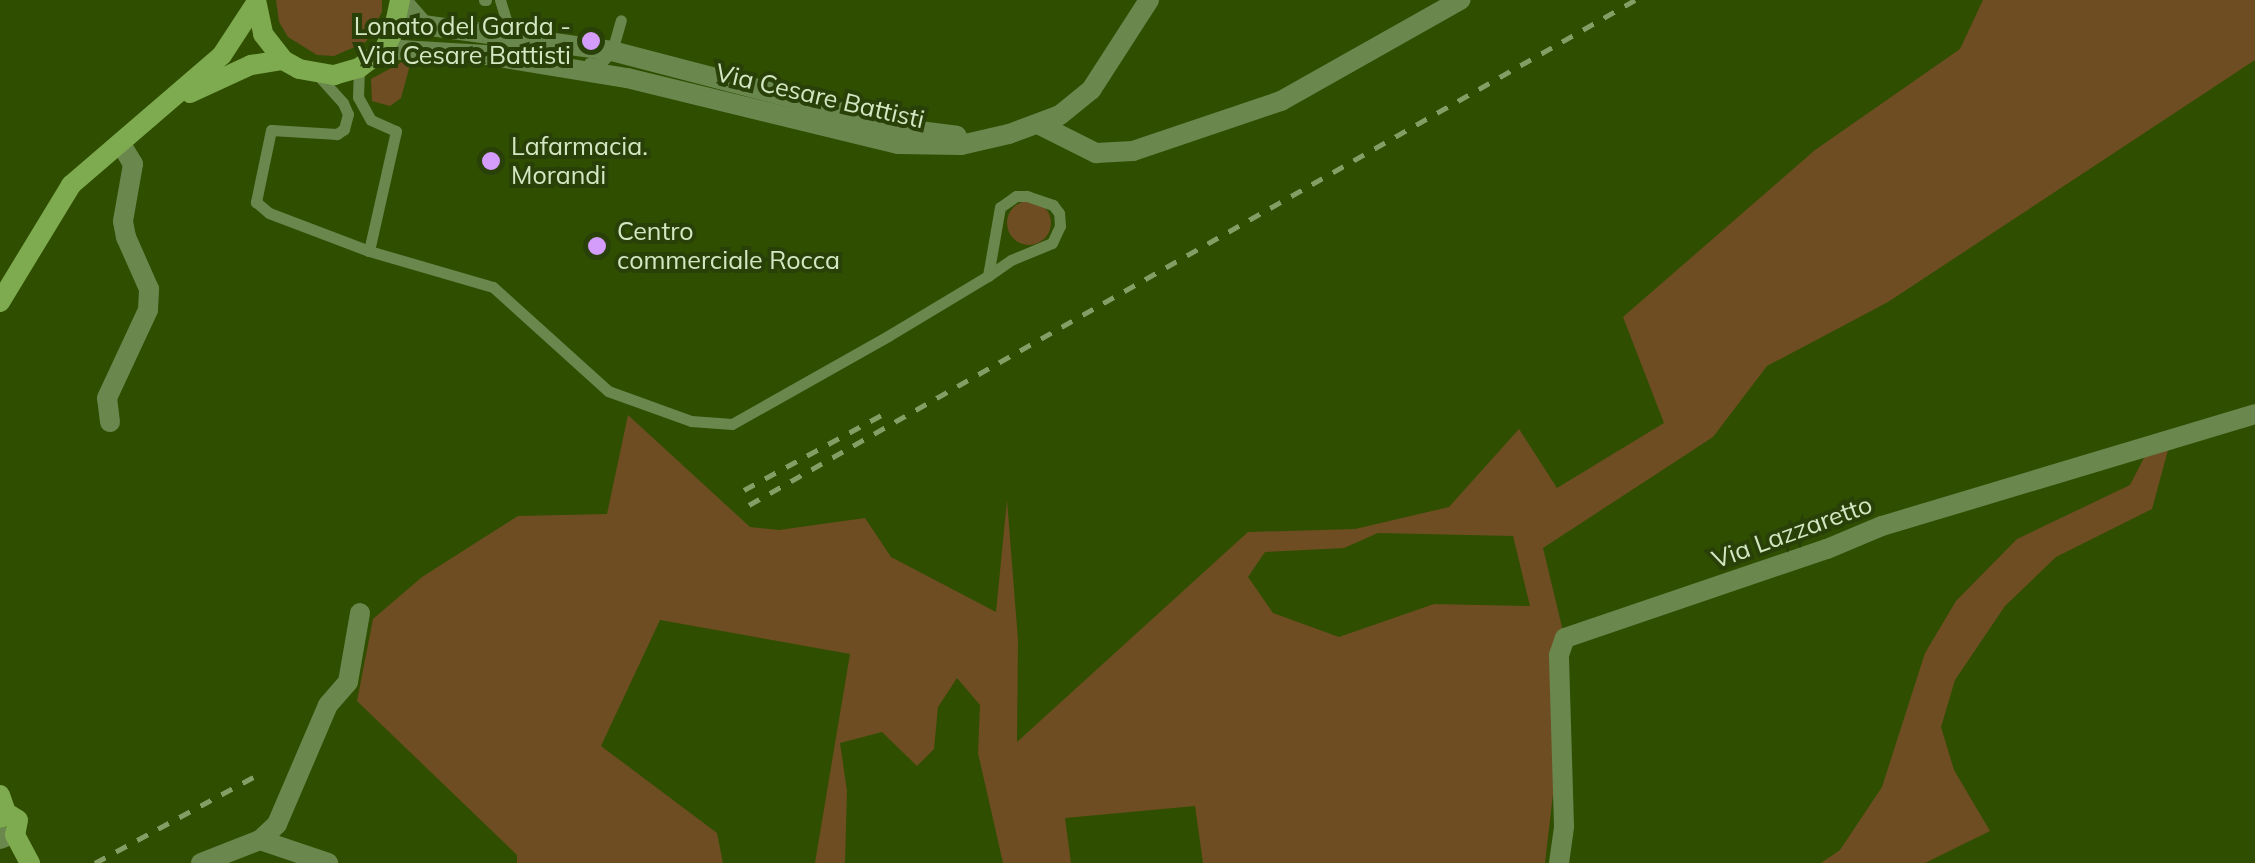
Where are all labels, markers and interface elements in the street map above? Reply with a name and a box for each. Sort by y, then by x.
place label: Lonato del Garda - Via Cesare Battisti [354,12,571,71]
marker: Lonato del Garda - Via Cesare Battisti [580,30,602,52]
street label: Via Cesare Battisti [713,57,927,135]
place label: Lafarmacia. Morandi [511,132,648,191]
marker: Lafarmacia. Morandi [480,150,502,172]
place label: Centro commerciale Rocca [617,217,840,276]
marker: Centro commerciale Rocca [586,235,608,257]
street label: Via Lazzaretto [1708,489,1876,575]

